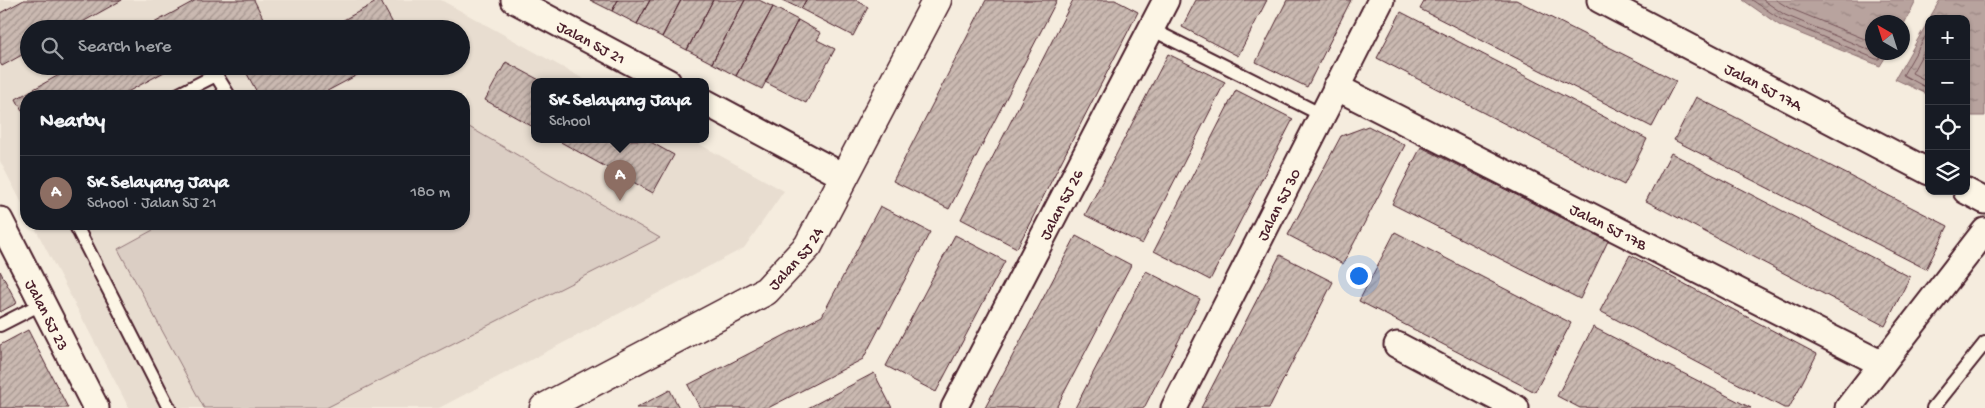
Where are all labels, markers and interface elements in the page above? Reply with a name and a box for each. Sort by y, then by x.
north arrow [1865,15,1910,60]
map controls [1925,15,1970,195]
button: + [1925,15,1970,60]
street label: Jalan SJ 21 [552,18,628,71]
search box [20,20,470,75]
icon: search [38,34,66,62]
text: Search here [78,36,172,59]
button: − [1925,60,1970,105]
street label: Jalan SJ 17A [1720,61,1806,118]
popup [531,78,709,143]
text: SK Selayang Jaya [549,90,691,113]
button: locate [1925,105,1970,150]
text: Nearby [40,110,105,135]
text: School [549,113,591,132]
button: layers [1925,150,1970,195]
pin: A [604,160,636,201]
street label: Jalan SJ 26 [1037,166,1090,244]
street label: Jalan SJ 30 [1255,166,1307,245]
text: SK Selayang Jaya [87,172,229,195]
text: A [51,184,61,203]
text: 180 m [411,184,450,203]
text: School · Jalan SJ 21 [87,195,216,214]
street label: Jalan SJ 17B [1566,201,1650,256]
street label: Jalan SJ 24 [766,225,829,296]
your location [1346,263,1372,289]
street label: Jalan SJ 23 [19,277,71,355]

